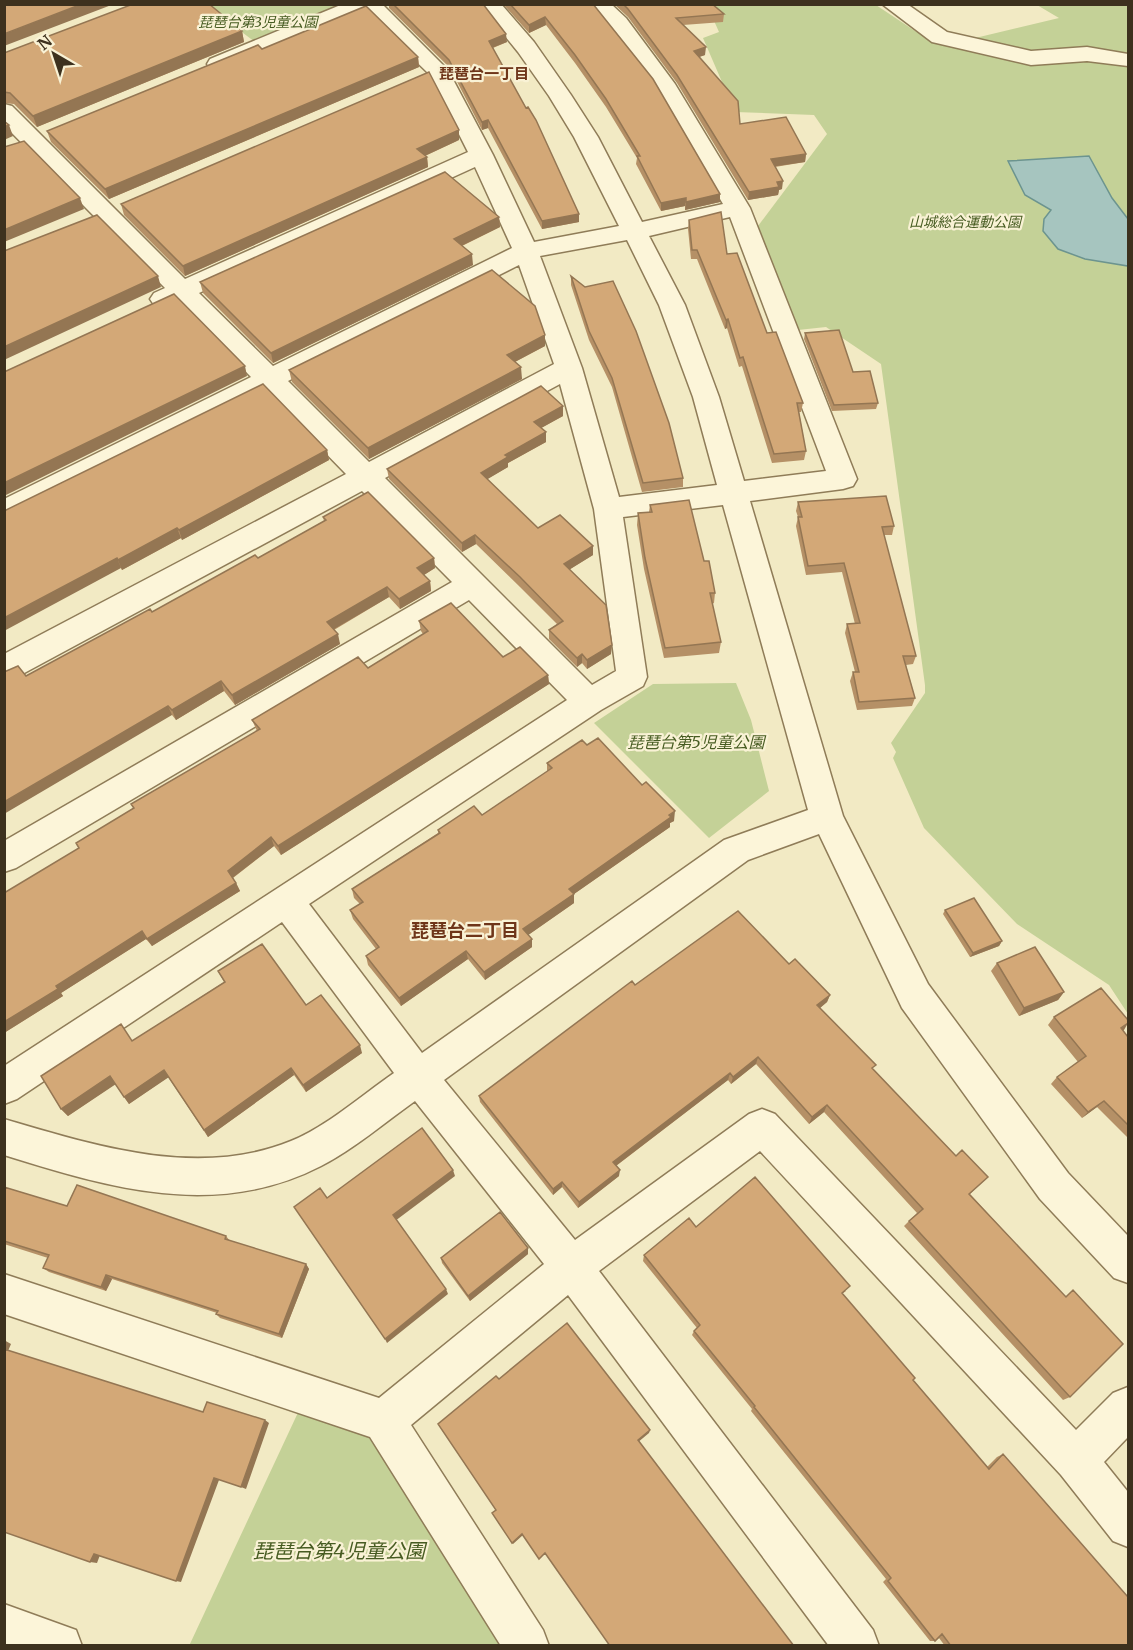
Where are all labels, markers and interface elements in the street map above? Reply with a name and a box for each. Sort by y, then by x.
park label: 琵琶台第3児童公園 [198,13,320,31]
north arrow [24,24,84,84]
text: N [33,30,56,54]
district label: 琵琶台一丁目 [439,64,529,83]
park label: 山城総合運動公園 [909,213,1023,231]
park label: 琵琶台第5児童公園 [628,732,766,752]
district label: 琵琶台二丁目 [411,919,519,942]
park label: 琵琶台第4児童公園 [253,1538,428,1563]

